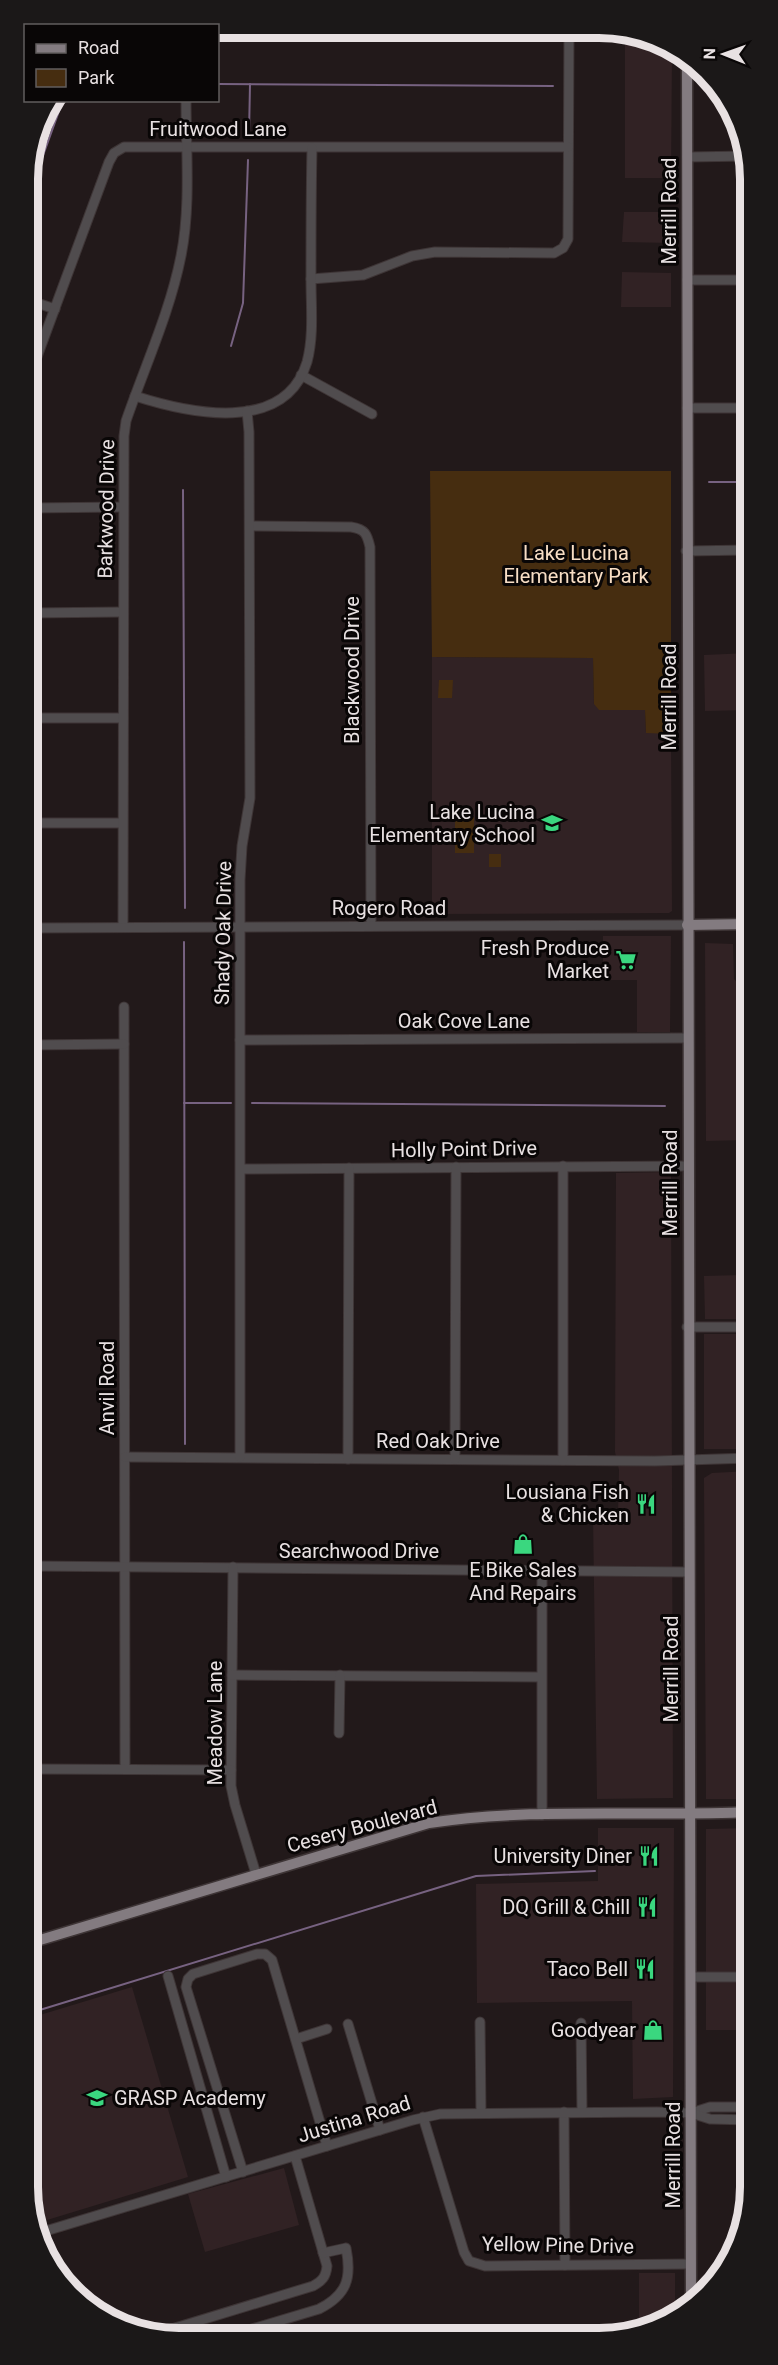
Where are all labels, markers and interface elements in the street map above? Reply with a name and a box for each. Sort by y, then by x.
legend [24,24,219,102]
north arrow [694,24,754,84]
text: Road [78,37,119,58]
text: N [700,48,719,60]
text: Park [78,67,115,88]
street label: Fruitwood Lane [149,117,287,141]
street label: Merrill Road [657,157,681,265]
street label: Barkwood Drive [93,439,119,579]
park label: Lake Lucina Elementary Park [503,541,649,588]
street label: Blackwood Drive [340,596,364,744]
street label: Merrill Road [657,643,681,751]
place label: Lake Lucina Elementary School [369,800,535,847]
school or university icon: Lake Lucina Elementary School [540,811,564,835]
street label: Shady Oak Drive [210,861,236,1005]
street label: Rogero Road [332,896,446,920]
place label: Fresh Produce Market [481,936,609,983]
supermarket icon: Fresh Produce Market [614,948,638,972]
street label: Oak Cove Lane [398,1009,530,1033]
street label: Merrill Road [658,1129,682,1237]
street label: Holly Point Drive [391,1136,537,1162]
street label: Anvil Road [95,1341,119,1435]
street label: Red Oak Drive [376,1429,500,1453]
place label: Lousiana Fish & Chicken [506,1480,629,1527]
restaurant icon: Lousiana Fish & Chicken [634,1492,658,1516]
shop icon: E Bike Sales And Repairs [511,1532,535,1556]
street label: Searchwood Drive [279,1539,439,1563]
place label: E Bike Sales And Repairs [469,1558,577,1605]
street label: Merrill Road [659,1615,683,1723]
street label: Meadow Lane [203,1661,227,1785]
street label: Cesery Boulevard [284,1794,440,1858]
place label: University Diner [494,1844,632,1868]
restaurant icon: University Diner [637,1844,661,1868]
place label: DQ Grill & Chill [502,1895,630,1919]
restaurant icon: DQ Grill & Chill [635,1895,659,1919]
place label: Taco Bell [547,1957,628,1981]
restaurant icon: Taco Bell [633,1957,657,1981]
place label: Goodyear [551,2018,636,2042]
shop icon: Goodyear [641,2018,665,2042]
school or university icon: GRASP Academy [85,2086,109,2110]
place label: GRASP Academy [114,2086,266,2110]
street label: Justina Road [295,2090,413,2148]
street label: Merrill Road [661,2101,685,2209]
street label: Yellow Pine Drive [482,2232,634,2258]

